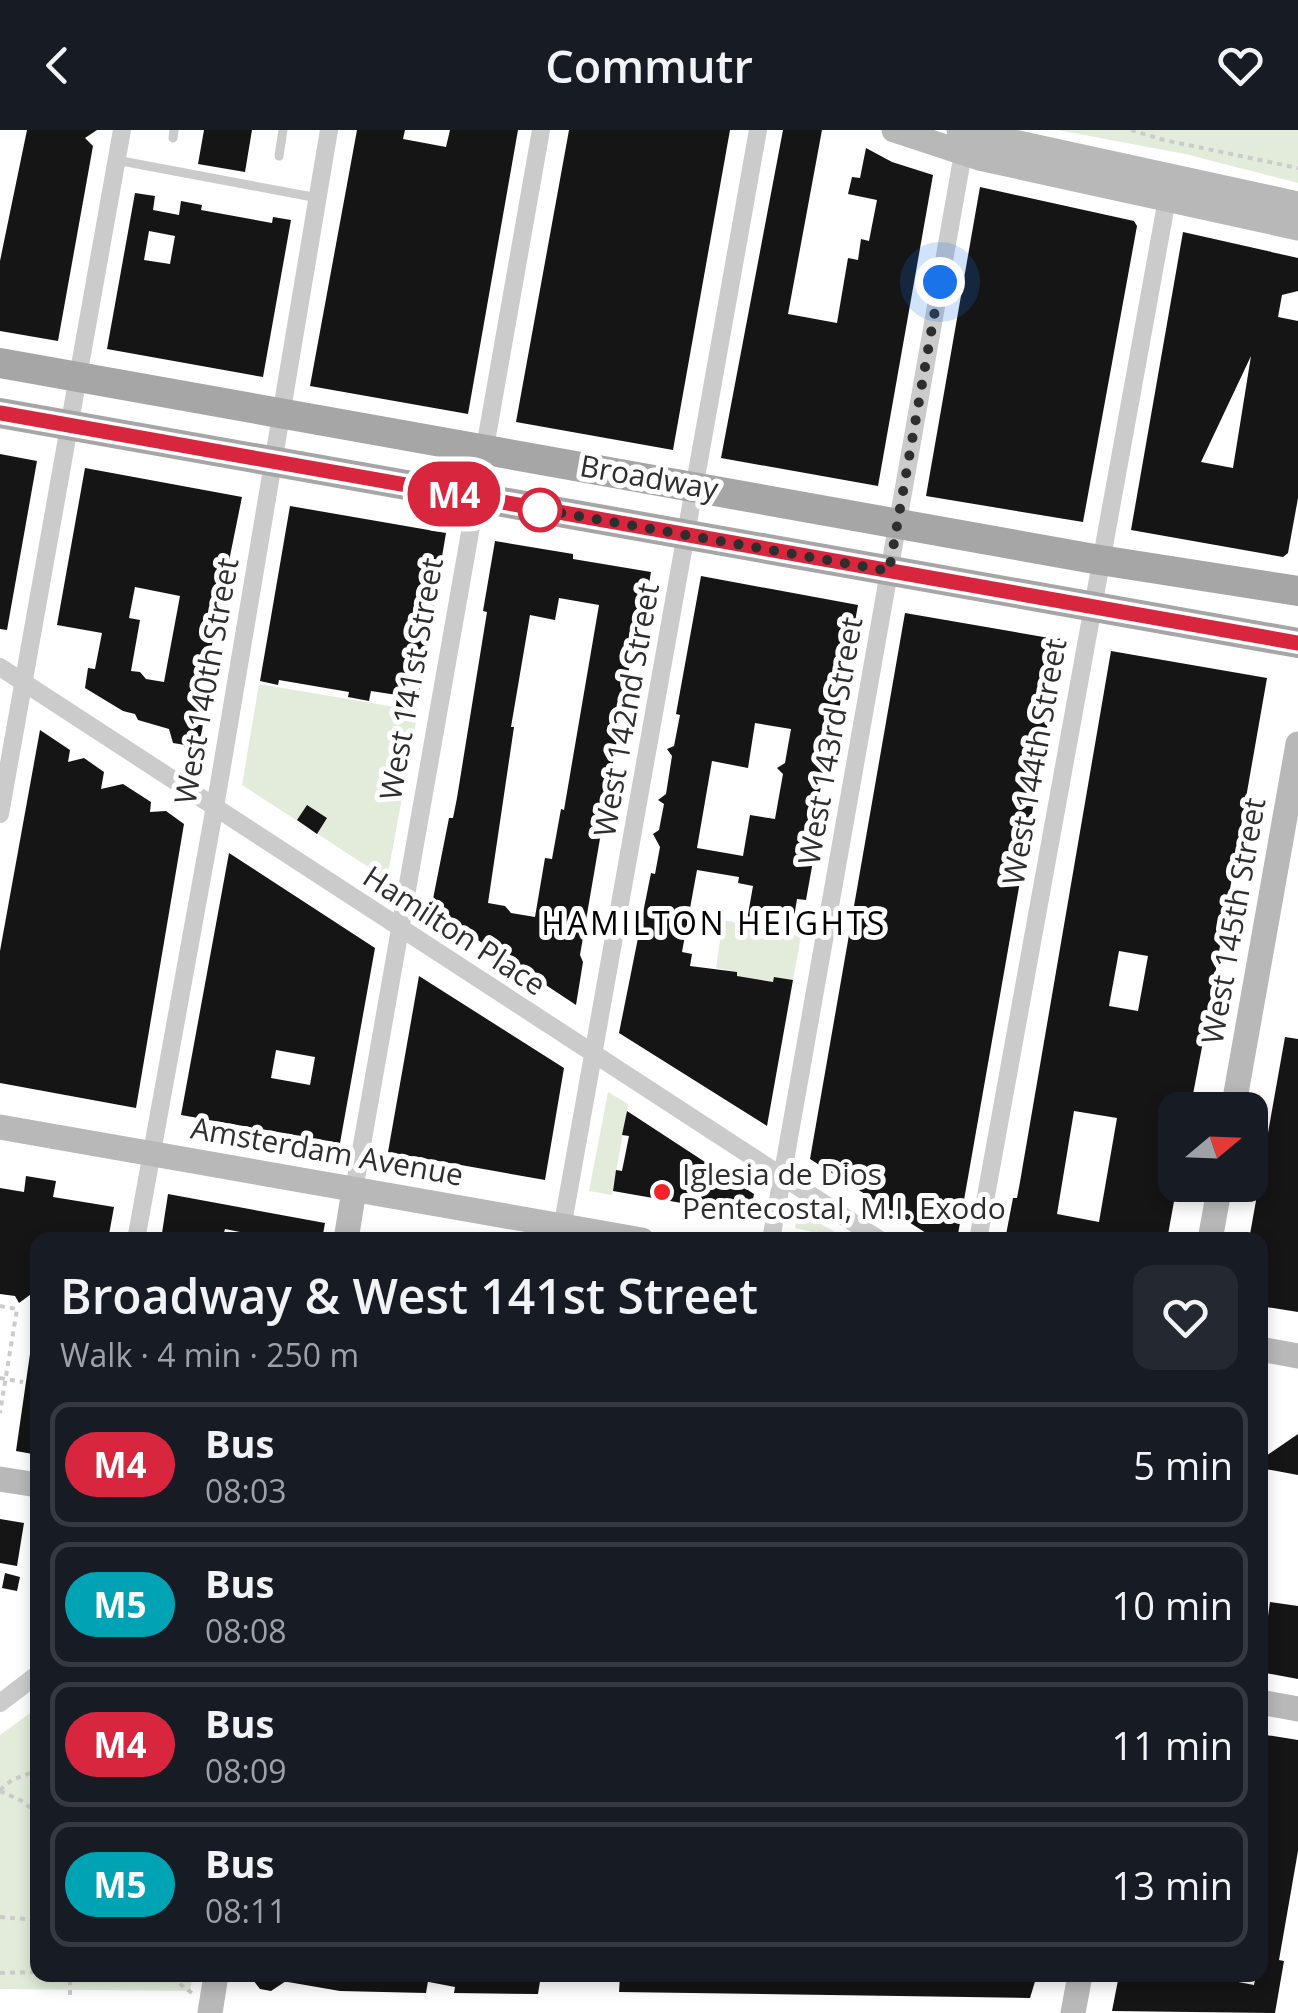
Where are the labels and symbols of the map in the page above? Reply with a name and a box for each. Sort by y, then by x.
your location [915,257,965,307]
street label: Broadway [577,444,723,509]
line badge: M4 [409,462,499,526]
unlabelled marker [519,489,561,531]
street label: West 140th Street [164,554,247,807]
street label: West 141st Street [369,554,452,803]
street label: West 142nd Street [583,580,668,840]
street label: West 143rd Street [788,614,872,868]
street label: West 144th Street [992,635,1075,888]
street label: West 145th Street [1191,794,1274,1047]
street label: Hamilton Place [356,855,554,1004]
district label: HAMILTON HEIGHTS [541,901,887,944]
north arrow [1158,1092,1268,1202]
street label: Amsterdam Avenue [188,1106,467,1195]
place label: Iglesia de Dios Pentecostal, M.I. Exodo [682,1153,1006,1228]
marker: Iglesia de Dios Pentecostal, M.I. Exodo [651,1181,673,1203]

